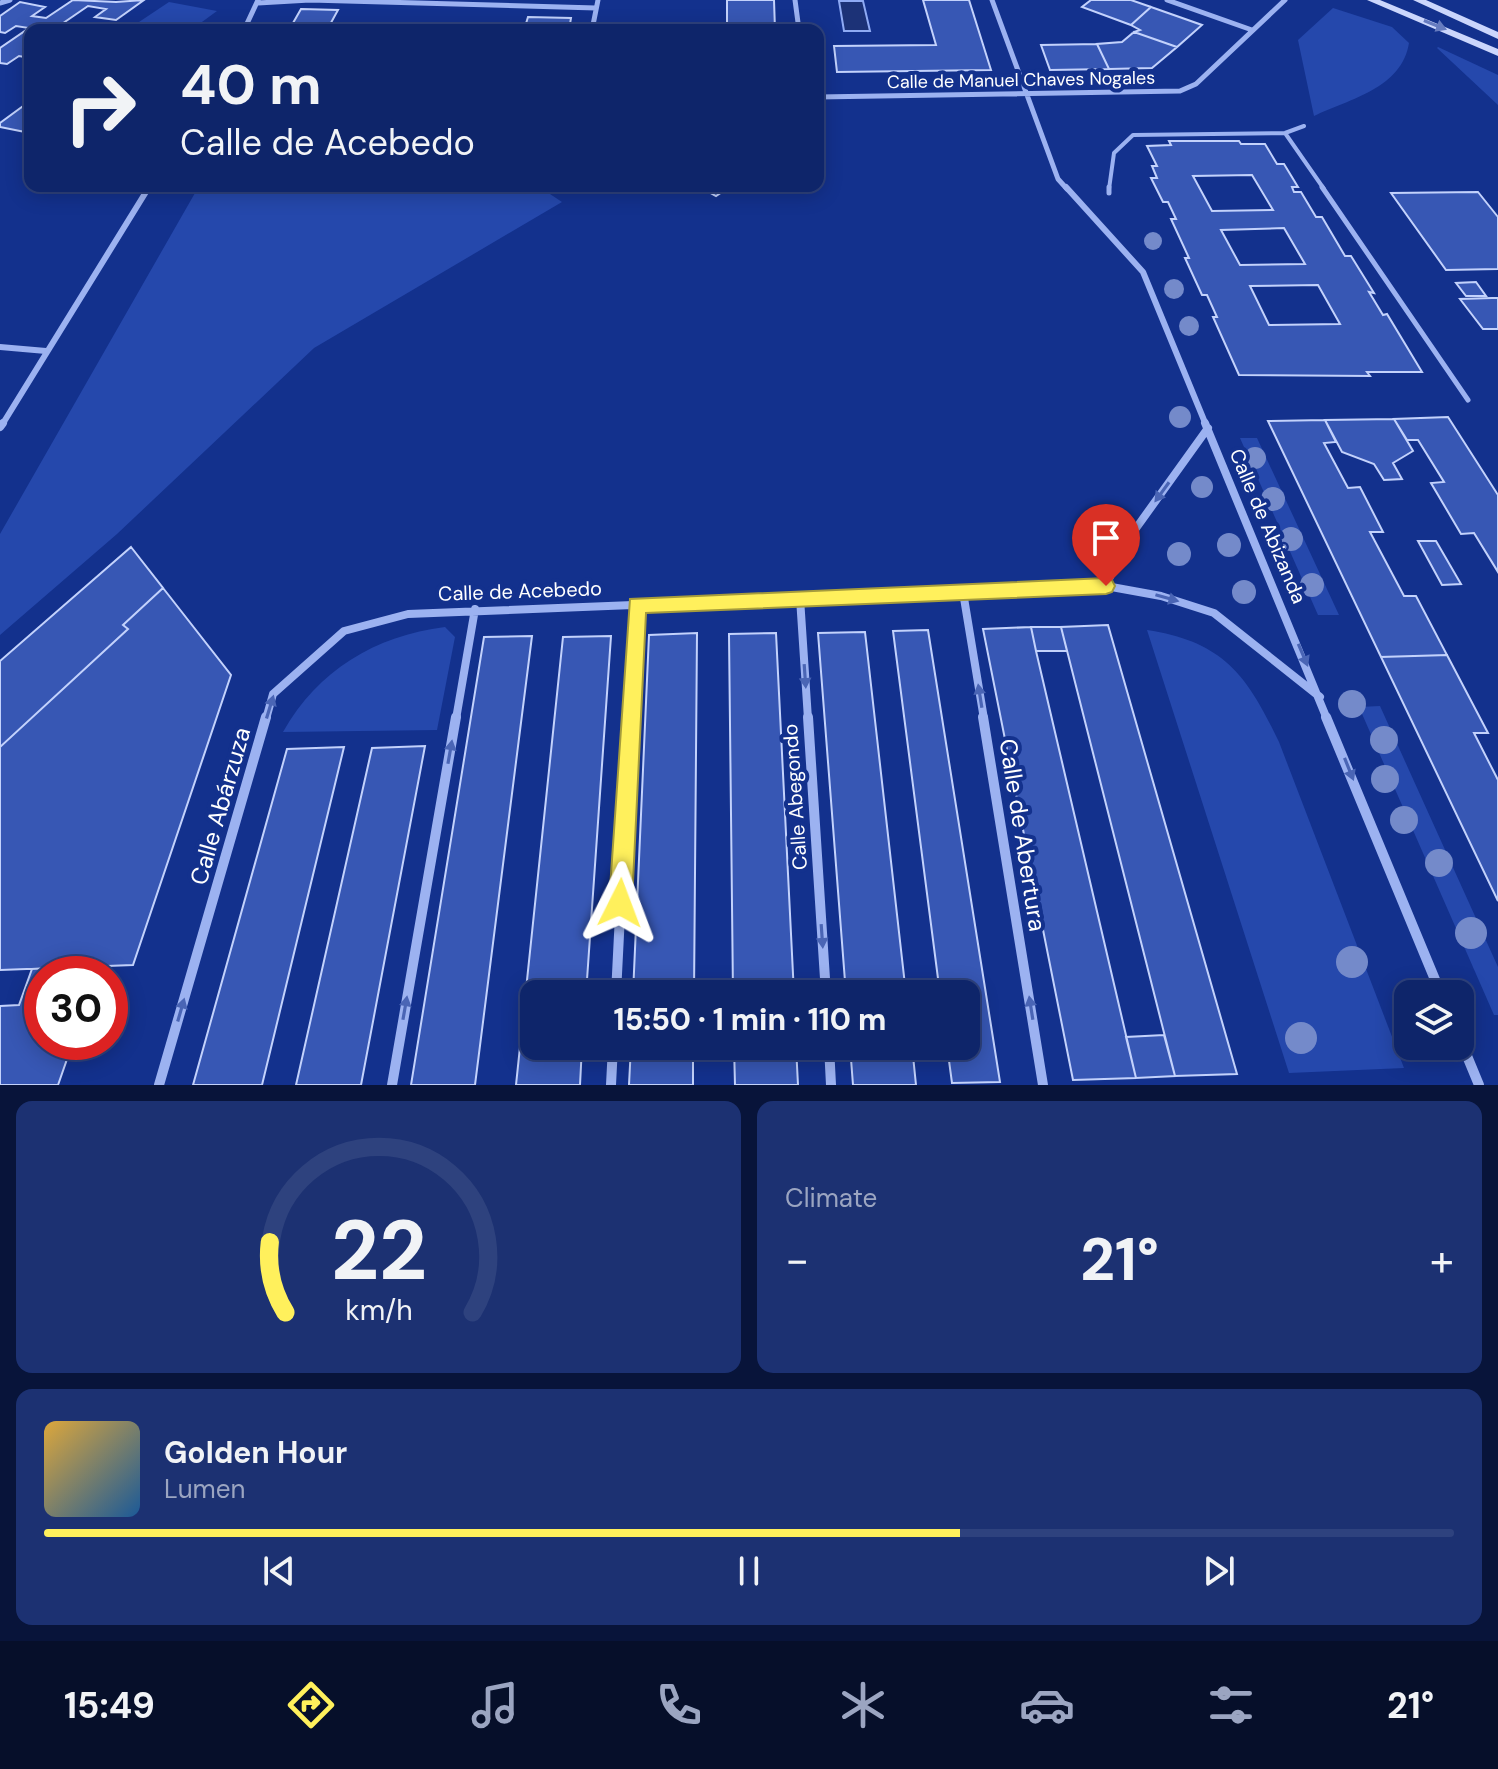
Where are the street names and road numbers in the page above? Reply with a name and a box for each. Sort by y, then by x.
street label: Calle de Manuel Chaves Nogales [887,66,1155,94]
street label: Calle de Abizanda [1224,445,1312,607]
street label: Calle de Acebedo [438,575,602,607]
street label: Calle Abegondo [777,723,813,871]
street label: Calle Abárzuza [183,724,257,888]
street label: Calle de Abertura [992,736,1054,934]

